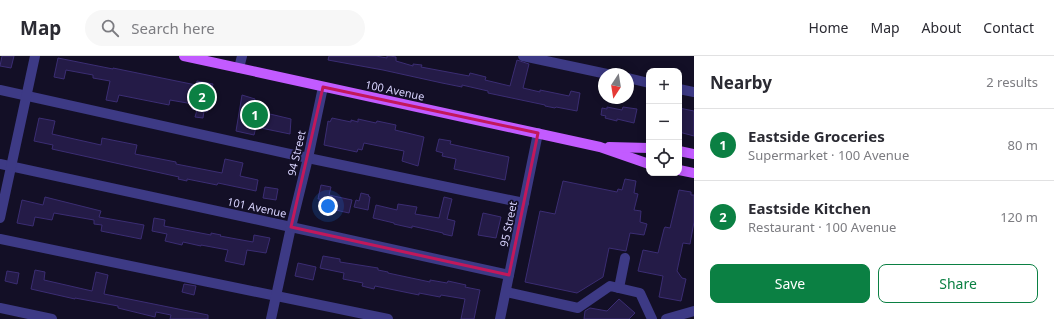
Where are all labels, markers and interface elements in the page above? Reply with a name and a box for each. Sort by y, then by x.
search box [85,10,365,46]
text: Map [20,15,61,41]
icon: search [99,17,121,39]
text: Search here [131,18,215,38]
text: Home [809,18,848,37]
text: Map [870,18,900,37]
text: About [922,18,961,37]
text: Contact [983,18,1034,37]
north arrow [598,68,634,104]
map controls [646,68,682,176]
button: + [646,68,682,104]
text: Nearby [710,71,772,94]
text: 2 results [986,73,1038,91]
street label: 100 Avenue [364,76,426,104]
pin: 2 [189,82,215,112]
pin: 1 [242,100,268,130]
button: − [646,104,682,140]
text: Eastside Groceries [748,126,885,146]
street label: 94 Street [284,129,309,177]
text: 1 [719,136,727,154]
text: 80 m [1008,136,1038,154]
button: locate [646,140,682,176]
text: Supermarket · 100 Avenue [748,146,909,164]
street label: 101 Avenue [226,193,288,221]
your location [318,196,338,216]
text: Eastside Kitchen [748,198,871,218]
street label: 95 Street [496,200,520,248]
text: 2 [719,208,727,226]
text: 120 m [1000,208,1038,226]
text: Restaurant · 100 Avenue [748,218,896,236]
button: Save [710,264,870,303]
button: Share [878,264,1038,303]

